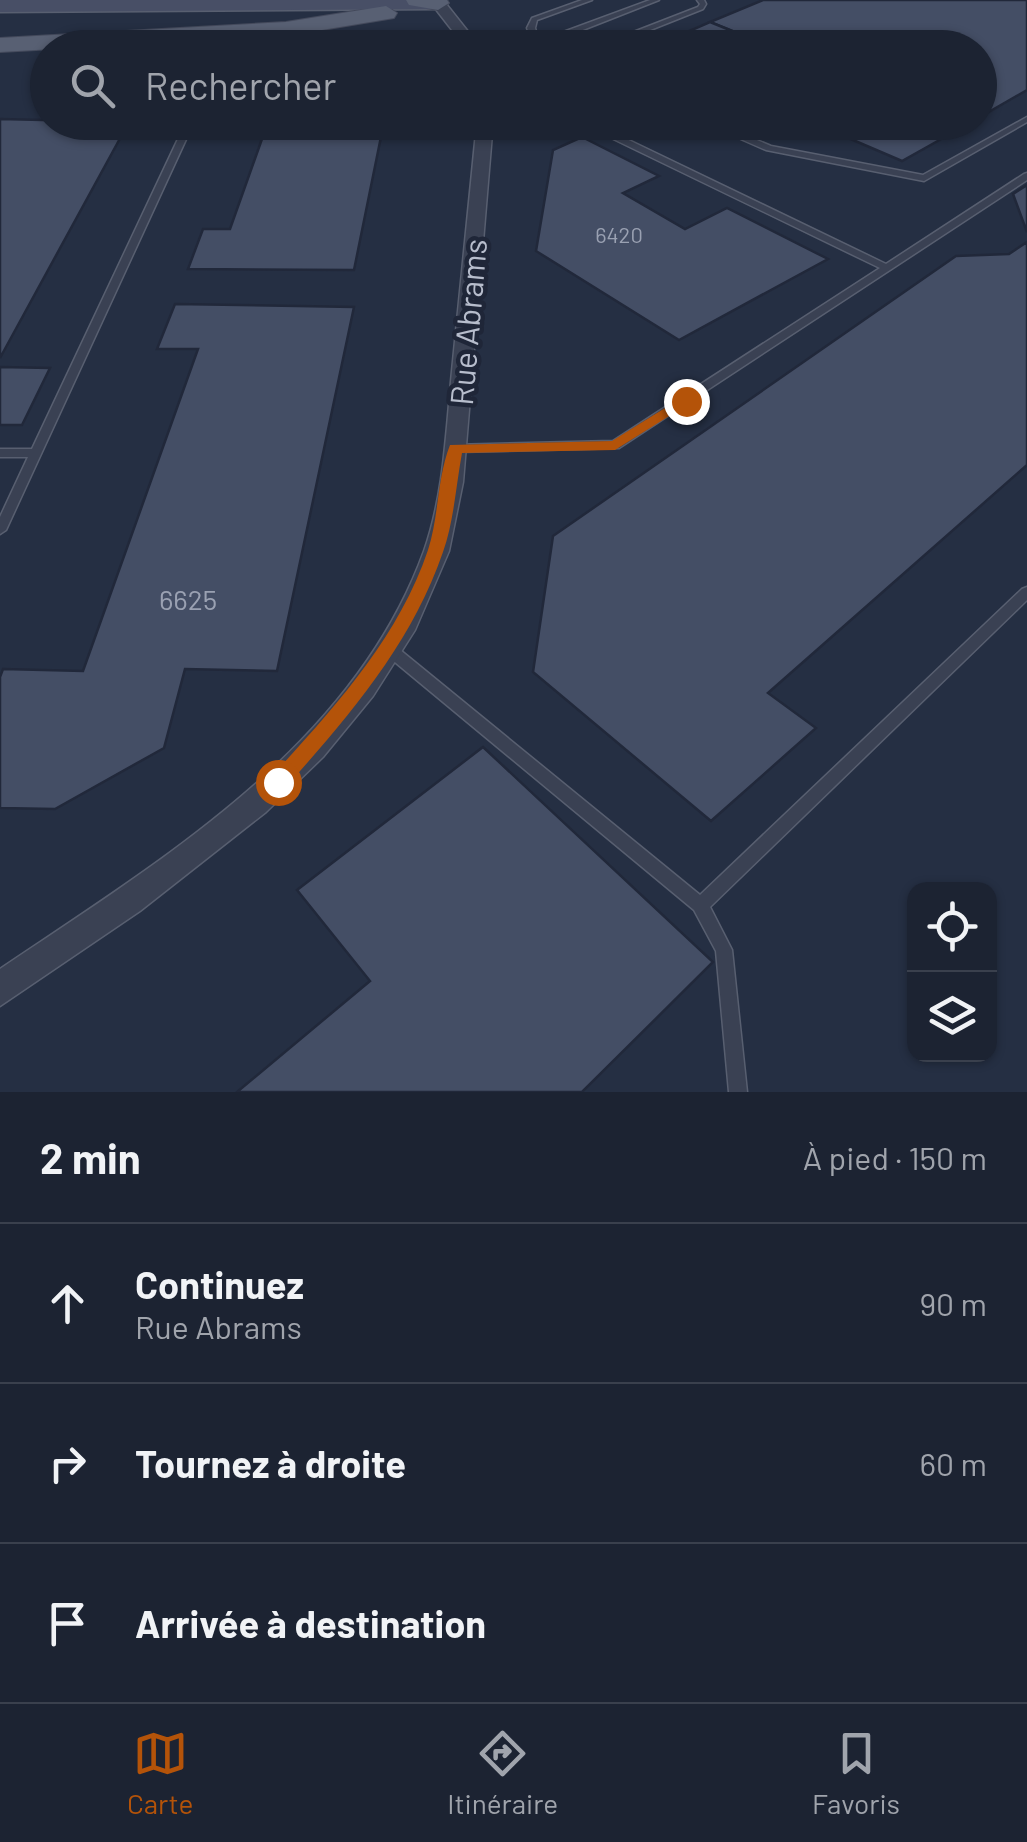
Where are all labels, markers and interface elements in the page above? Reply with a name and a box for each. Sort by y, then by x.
search box [30,30,997,140]
icon: search [65,58,120,113]
text: Rechercher [145,62,336,108]
house number: 6420 [595,221,643,247]
street label: Rue Abrams [441,237,493,407]
route end [664,379,710,425]
house number: 6625 [159,582,217,616]
route start [256,760,302,806]
map controls [907,882,997,1062]
button: locate [907,882,997,972]
button: layers [907,972,997,1062]
text: 2 min [40,1132,141,1182]
text: À pied · 150 m [803,1138,987,1176]
text: Continuez [135,1261,304,1307]
icon: ahead [40,1276,95,1331]
text: 90 m [919,1284,987,1322]
text: Rue Abrams [135,1307,302,1345]
icon: right [40,1436,95,1491]
text: Tournez à droite [135,1440,406,1486]
text: 60 m [920,1444,987,1482]
icon: arrive [40,1596,95,1651]
text: Arrivée à destination [135,1600,486,1646]
tab: Carte [127,1726,193,1820]
tab: Itinéraire [447,1726,558,1820]
tab: Favoris [812,1726,900,1820]

